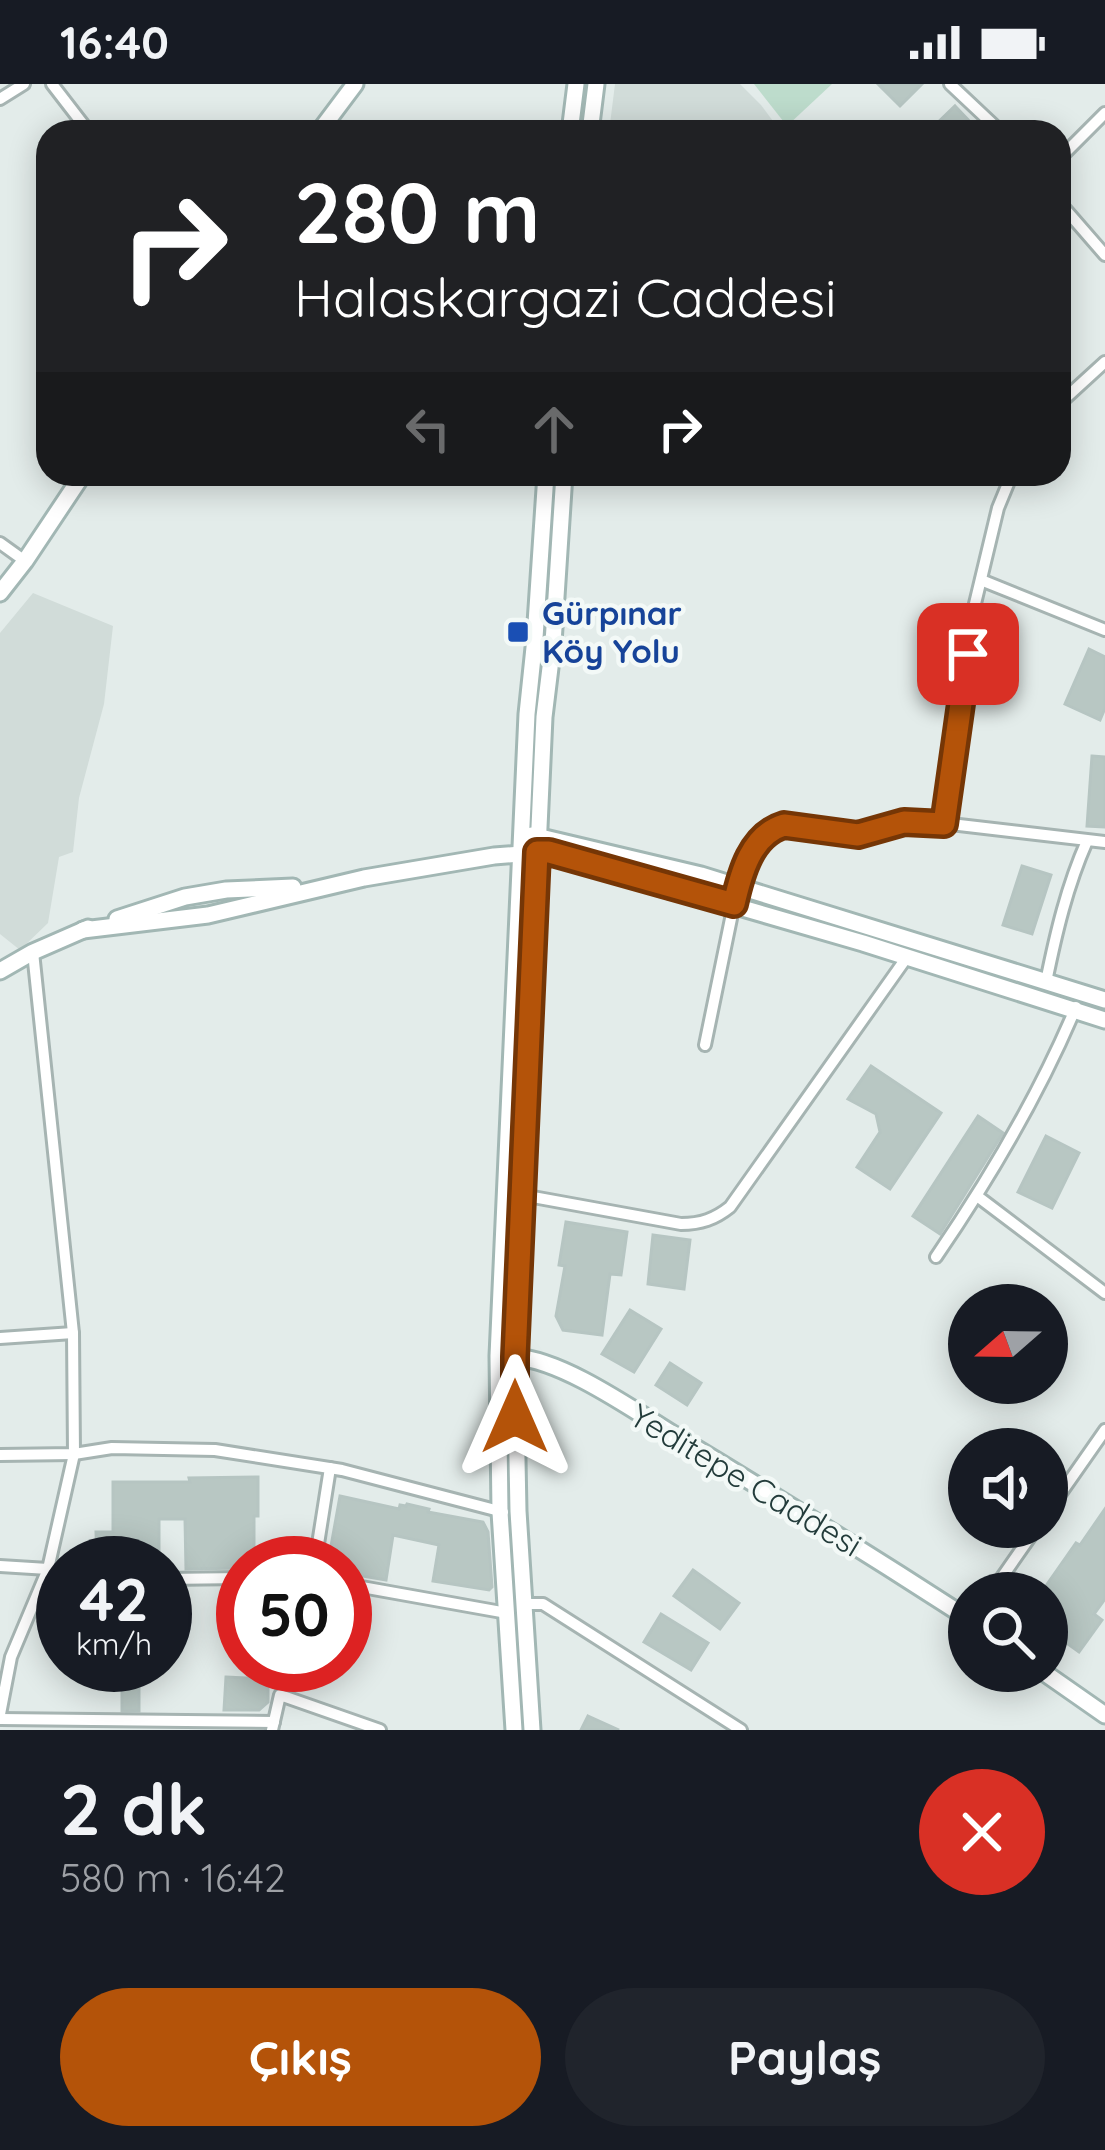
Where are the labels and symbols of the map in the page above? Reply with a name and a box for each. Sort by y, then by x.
place label: Gürpınar Köy Yolu [542,592,682,671]
pin [917,603,1019,705]
marker: Gürpınar Köy Yolu [505,619,531,645]
north arrow [948,1284,1068,1404]
position arrow [452,1354,578,1480]
street label: Yeditepe Caddesi [623,1394,869,1565]
speed limit sign: 50 [216,1536,372,1692]

